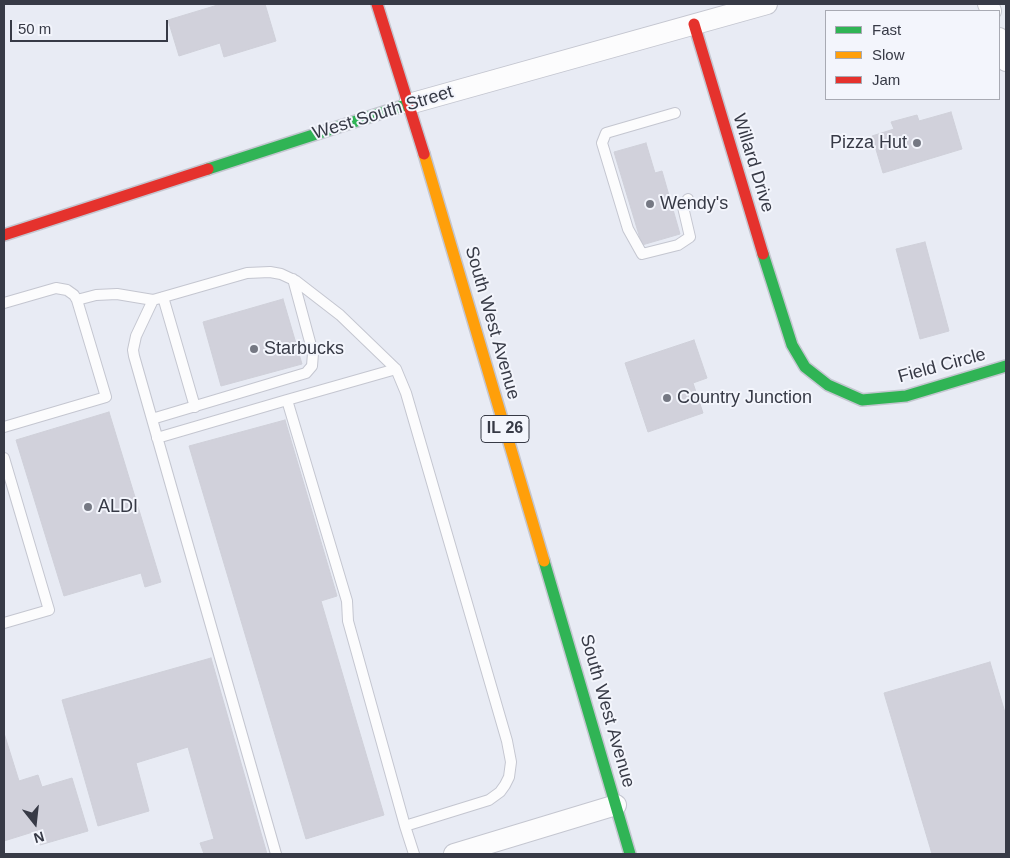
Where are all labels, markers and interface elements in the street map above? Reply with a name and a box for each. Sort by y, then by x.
scale bar [12,10,170,42]
legend [825,10,1000,100]
text: 50 m [18,20,51,37]
text: Fast [872,21,901,38]
text: Slow [872,46,905,63]
text: Jam [872,71,900,88]
street label: West South Street [310,81,456,145]
street label: Willard Drive [728,111,778,215]
place label: Pizza Hut [830,132,907,154]
marker: Pizza Hut [911,137,923,149]
place label: Wendy's [660,193,728,215]
marker: Wendy's [644,198,656,210]
street label: South West Avenue [460,244,524,402]
place label: Starbucks [264,338,344,360]
marker: Starbucks [248,343,260,355]
street label: Field Circle [896,344,988,388]
place label: Country Junction [677,387,812,409]
marker: Country Junction [661,392,673,404]
road number: IL 26 [481,416,529,442]
place label: ALDI [98,496,138,518]
marker: ALDI [82,501,94,513]
street label: South West Avenue [575,632,639,790]
north arrow [10,798,60,848]
text: N [32,828,46,847]

